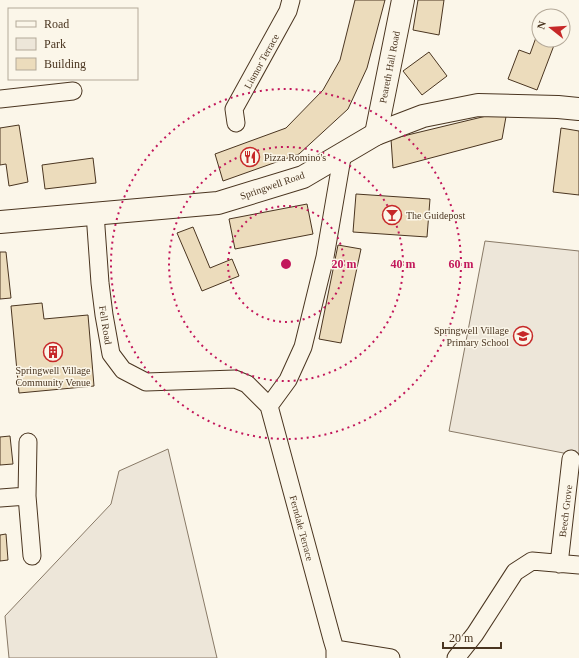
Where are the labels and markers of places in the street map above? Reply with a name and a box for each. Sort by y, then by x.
restaurant icon: Pizza Romino's [239,146,261,168]
place label: Pizza Romino's [264,152,326,163]
bar icon: The Guidepost [381,204,403,226]
place label: The Guidepost [406,210,465,221]
centre of rings [279,257,293,271]
place label: Springwell Village Primary School [434,325,510,348]
school or university icon: Springwell Village Primary School [512,325,534,347]
building icon: Springwell Village Community Venue [42,341,64,363]
place label: Springwell Village Community Venue [15,365,91,388]

